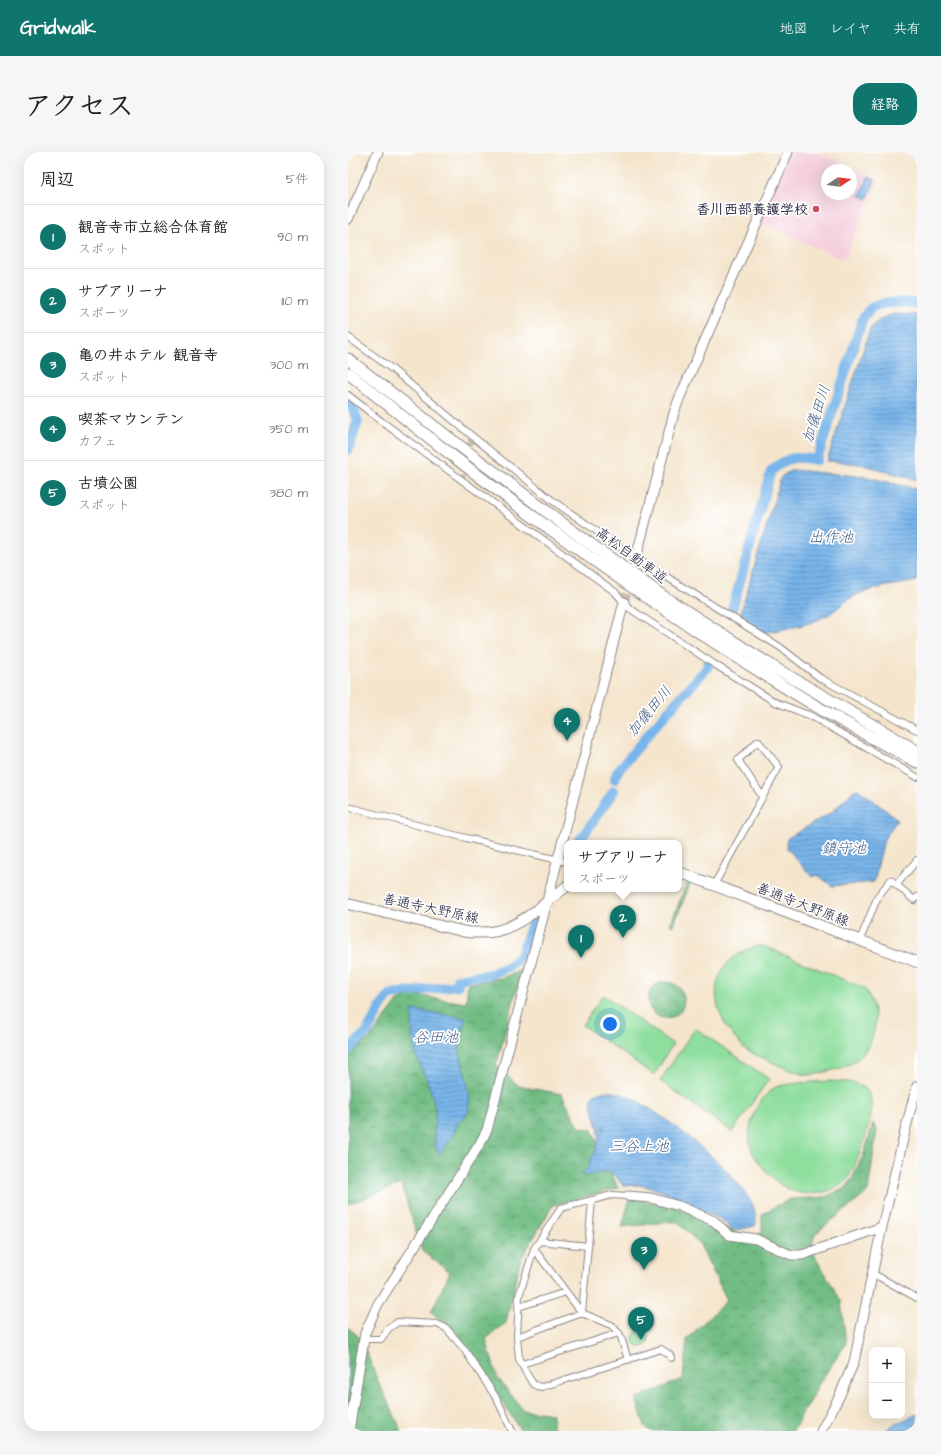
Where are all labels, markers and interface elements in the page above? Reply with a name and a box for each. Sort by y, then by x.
text: Gridwalk [20,15,96,42]
text: 地図 [780,19,808,39]
text: レイヤ [830,19,871,39]
text: 共有 [893,19,921,39]
button: 経路 [853,83,917,125]
text: アクセス [24,87,134,126]
north arrow [821,164,857,200]
text: 周辺 [40,168,74,192]
text: 5件 [286,170,308,188]
place label: 香川西部養護学校 [696,200,808,220]
marker: 香川西部養護学校 [811,204,821,214]
text: 観音寺市立総合体育館 [78,217,228,238]
text: 1 [52,228,54,246]
text: 90 m [277,228,308,246]
text: スポット [78,240,130,258]
text: サブアリーナ [78,281,168,302]
text: 2 [49,292,57,310]
text: 110 m [281,292,308,310]
text: スポーツ [78,304,130,322]
text: 亀の井ホテル 観音寺 [78,345,218,366]
text: 3 [50,356,56,374]
text: 300 m [270,356,308,374]
text: スポット [78,368,130,386]
water label: 加儀田川 [797,382,836,446]
text: 喫茶マウンテン [78,409,184,430]
text: 4 [49,420,57,438]
text: 350 m [269,420,308,438]
text: カフェ [78,432,117,450]
text: 古墳公園 [78,473,138,494]
text: 5 [48,484,58,502]
text: 380 m [269,484,308,502]
text: スポット [78,496,130,514]
street label: 高松自動車道 [592,523,671,589]
water label: 出作池 [808,527,854,548]
water label: 加儀田川 [622,682,677,741]
pin: 4 [554,708,580,741]
water label: 鎮守池 [821,838,867,859]
popup [564,840,682,892]
text: サブアリーナ [578,847,668,868]
text: スポーツ [578,870,630,888]
street label: 善通寺大野原線 [753,878,852,932]
street label: 善通寺大野原線 [381,889,481,929]
pin: 2 [610,905,636,938]
pin: 1 [568,925,594,958]
your location [600,1014,620,1034]
water label: 谷田池 [413,1027,459,1048]
water label: 三谷上池 [609,1136,670,1157]
pin: 3 [631,1237,657,1270]
pin: 5 [628,1307,654,1340]
map controls [869,1347,905,1419]
button: + [869,1347,905,1383]
button: − [869,1383,905,1419]

